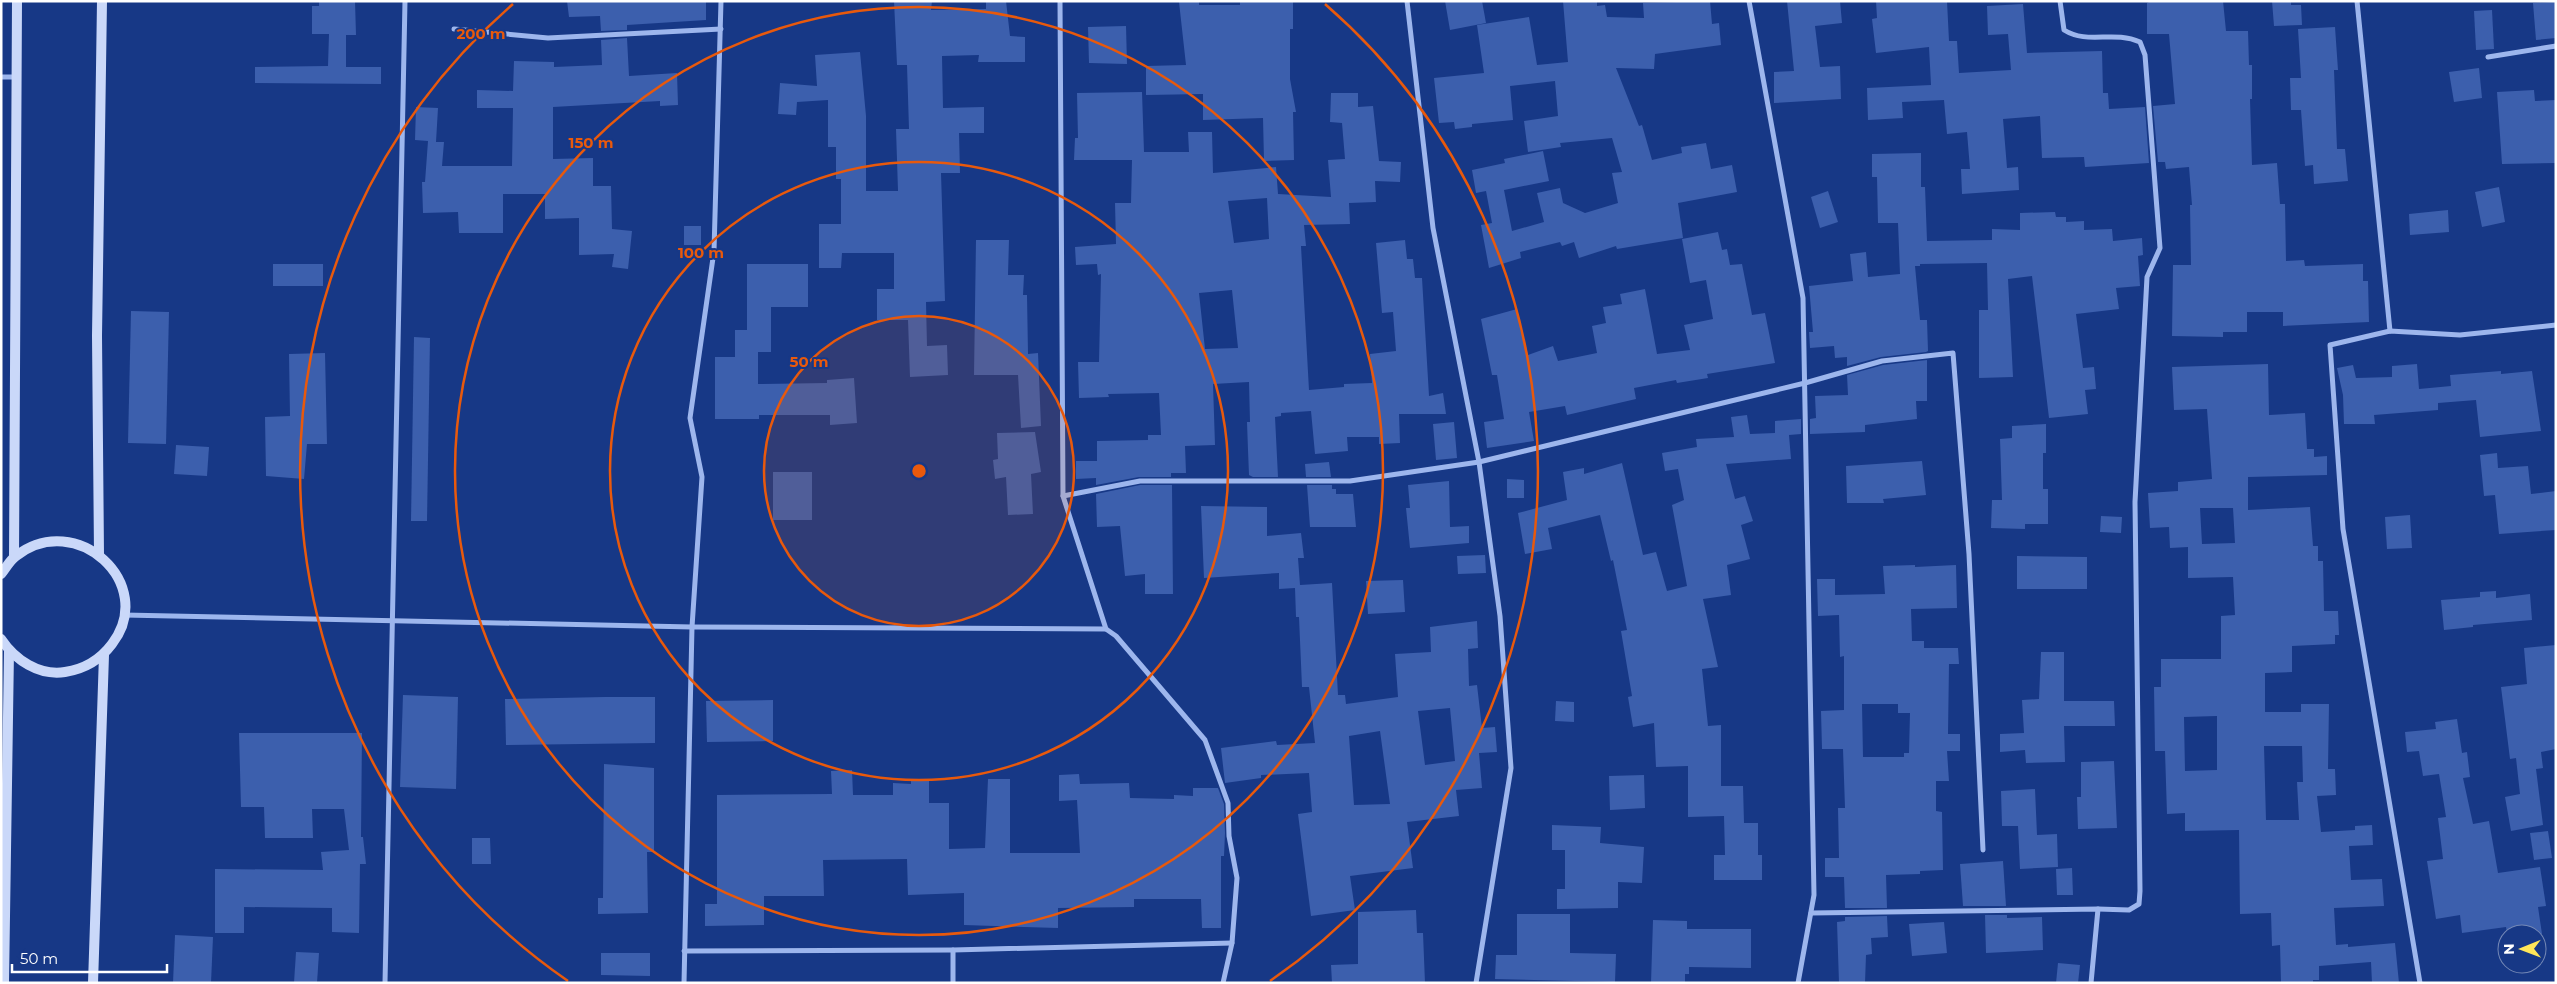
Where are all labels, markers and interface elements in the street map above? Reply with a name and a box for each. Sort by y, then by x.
text: 200 m [456,24,506,43]
text: 150 m [569,133,613,152]
text: 100 m [678,243,724,262]
text: 50 m [789,352,829,371]
centre of rings [910,462,928,480]
north arrow [2497,924,2547,974]
scale bar [12,942,168,974]
text: N [2500,943,2518,955]
text: 50 m [20,949,58,968]

